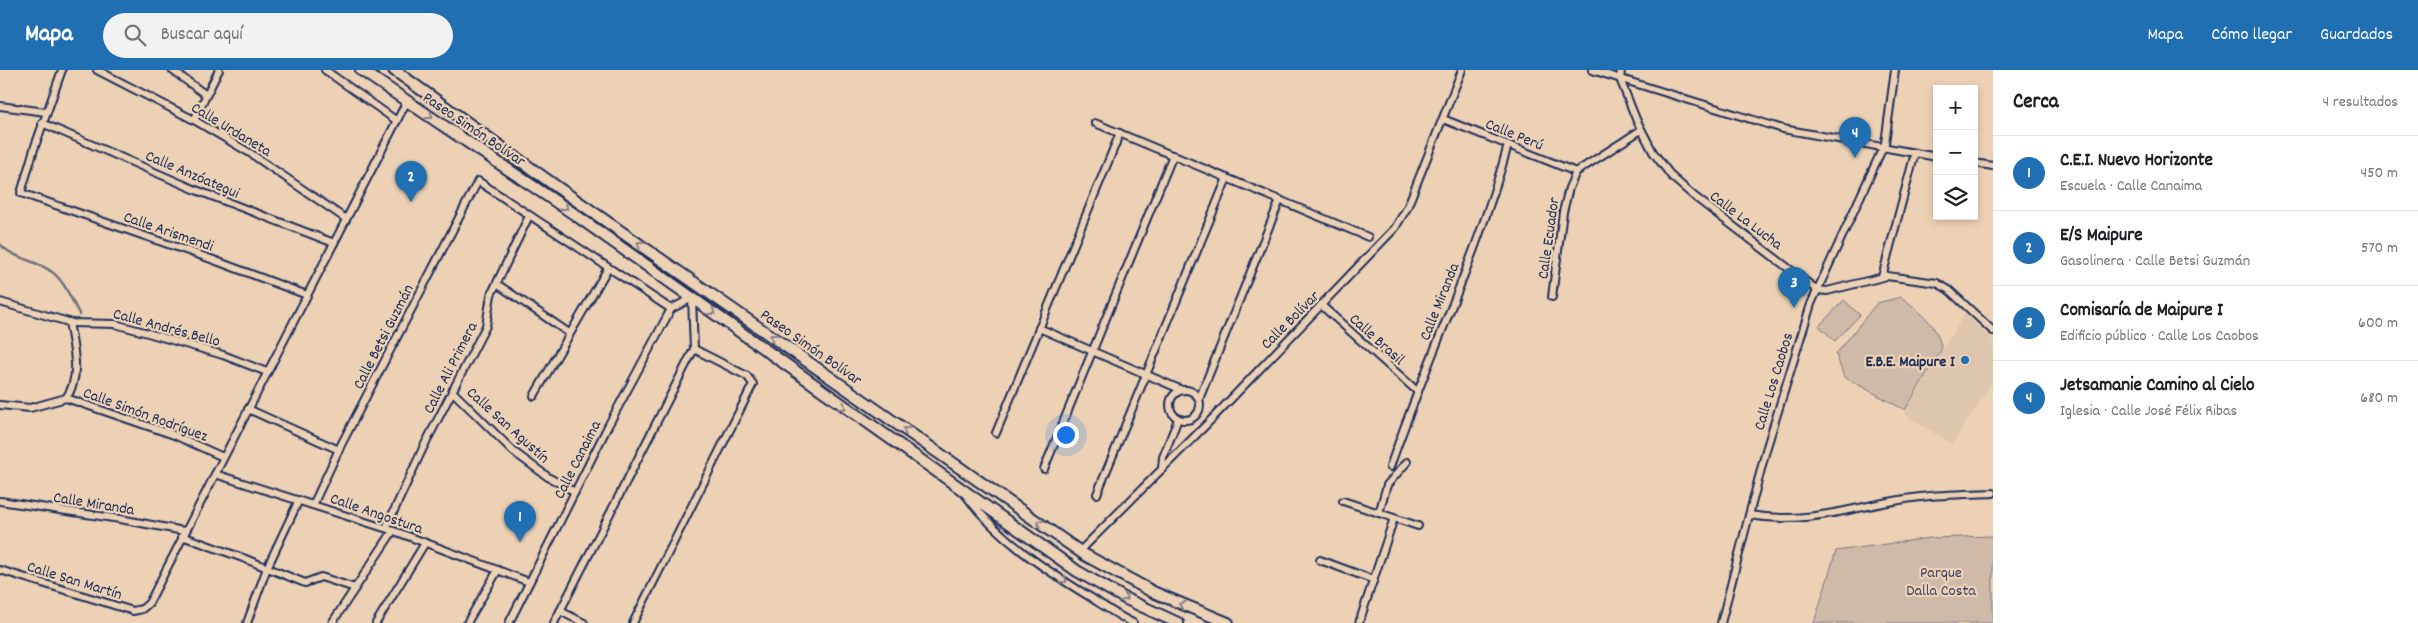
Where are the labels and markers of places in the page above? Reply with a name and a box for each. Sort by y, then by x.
pin: 4 [1839,117,1871,158]
pin: 2 [395,161,427,202]
pin: 3 [1778,267,1810,308]
place label: E.B.E. Maipure I [1866,351,1956,374]
marker: E.B.E. Maipure I [1959,354,1971,366]
pin: 1 [504,501,536,542]

